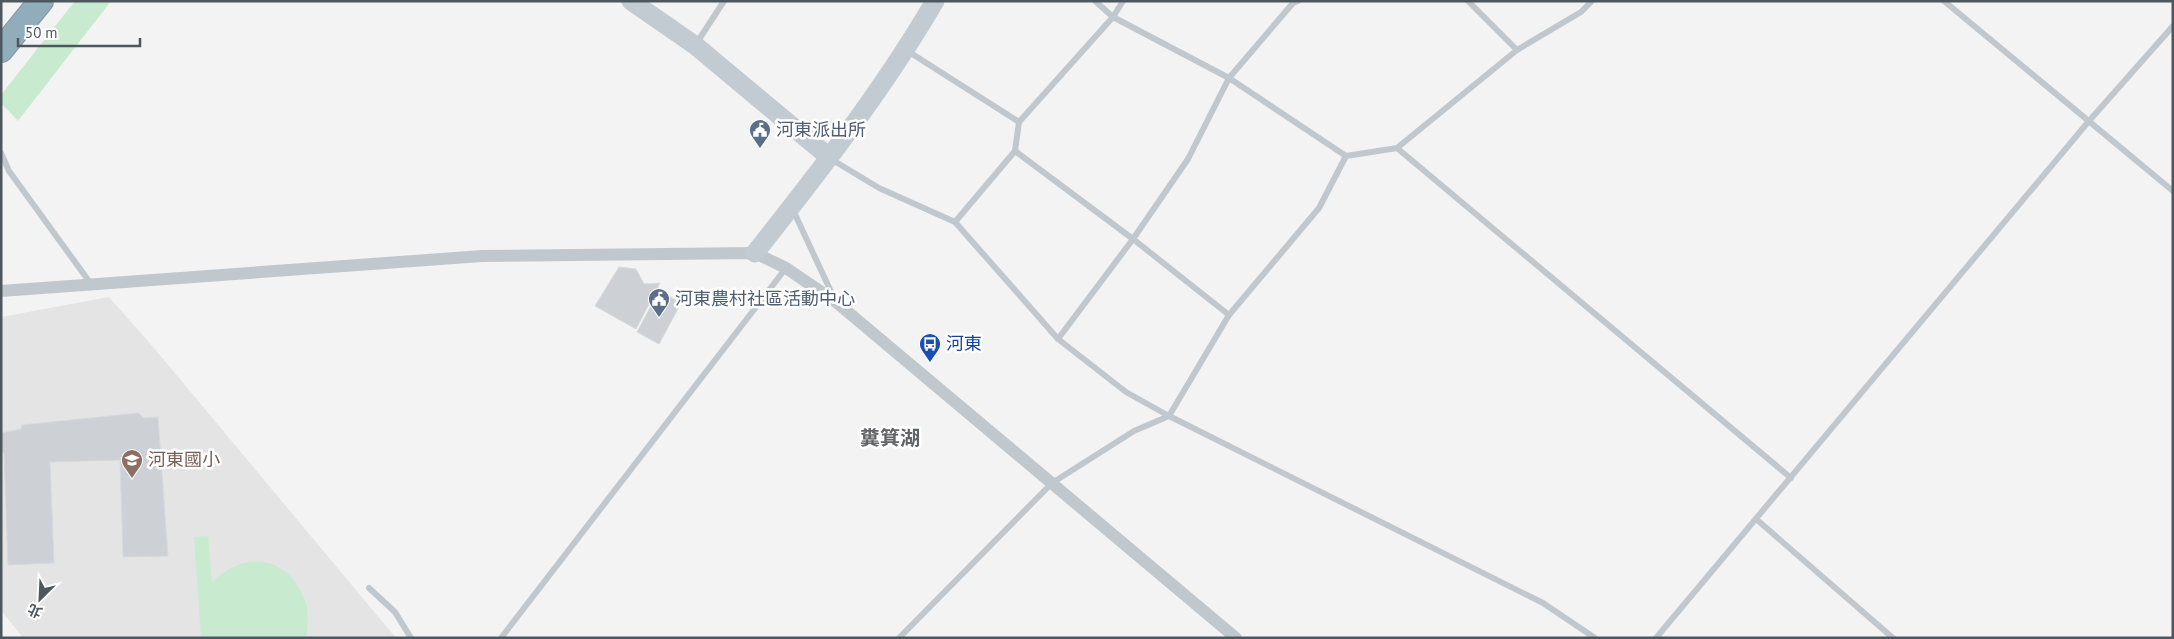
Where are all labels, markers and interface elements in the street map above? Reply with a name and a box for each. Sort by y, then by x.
scale bar [18,15,140,47]
text: 50 m [25,23,58,42]
public building icon: 河東派出所 [748,118,772,149]
place label: 河東派出所 [776,118,866,141]
public building icon: 河東農村社區活動中心 [647,287,671,318]
place label: 河東農村社區活動中心 [675,287,855,310]
bus stop icon: 河東 [918,332,942,363]
place label: 河東 [946,332,982,355]
district label: 糞箕湖 [860,425,920,451]
school or university icon: 河東國小 [120,448,144,479]
place label: 河東國小 [148,448,220,471]
north arrow [15,574,65,624]
text: 北 [25,600,45,622]

